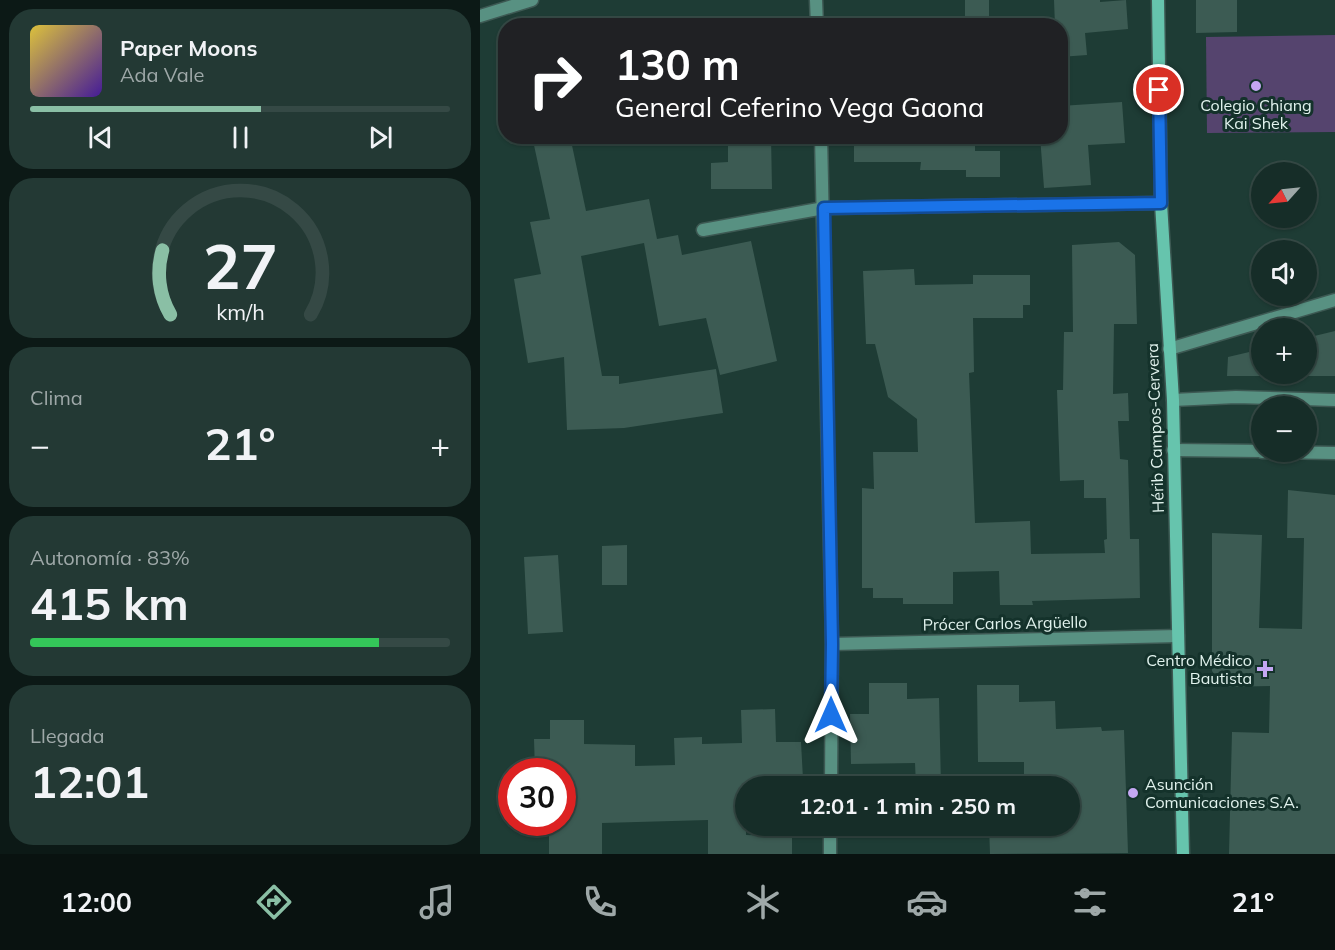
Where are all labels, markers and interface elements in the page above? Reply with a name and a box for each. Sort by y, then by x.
text: Paper Moons [120,34,258,62]
text: 130 m [615,38,740,91]
icon: right [516,42,594,120]
text: Ada Vale [120,62,204,87]
pin [1133,64,1184,115]
icon: arrive [1142,73,1175,106]
marker: Colegio Chiang Kai Shek [1249,79,1263,93]
text: General Ceferino Vega Gaona [615,90,984,124]
place label: Colegio Chiang Kai Shek [1200,95,1312,133]
icon: previous [84,121,117,154]
icon: pause [224,121,257,154]
icon: next [364,121,397,154]
north arrow [1251,162,1317,228]
map controls [1251,162,1317,462]
text: 27 [203,226,277,305]
button: sound [1251,240,1317,306]
text: km/h [216,298,264,325]
button: + [1251,318,1317,384]
street label: Hérib Campos-Cervera [1142,343,1168,513]
text: Clima [30,385,83,410]
button: − [1251,396,1317,462]
text: 21° [204,415,276,471]
text: − [30,424,50,465]
text: + [430,424,450,465]
text: Autonomía · 83% [30,545,190,570]
text: 415 km [30,575,189,631]
street label: Prócer Carlos Argüello [923,612,1087,634]
place label: Centro Médico Bautista [1146,650,1252,688]
marker: Centro Médico Bautista [1256,660,1274,678]
position arrow [799,683,863,747]
text: Llegada [30,723,105,748]
text: 12:01 [30,753,149,809]
speed limit sign: 30 [498,758,576,836]
place label: Asunción Comunicaciones S.A. [1145,774,1299,812]
marker: Asunción Comunicaciones S.A. [1126,786,1140,800]
text: 12:01 · 1 min · 250 m [799,792,1016,820]
icon: directions [253,881,295,923]
icon: music [416,881,458,923]
icon: phone [579,881,621,923]
icon: climate [742,881,784,923]
icon: car [906,881,948,923]
icon: filters [1069,881,1111,923]
text: 12:00 [61,885,132,919]
text: 21° [1232,885,1274,919]

